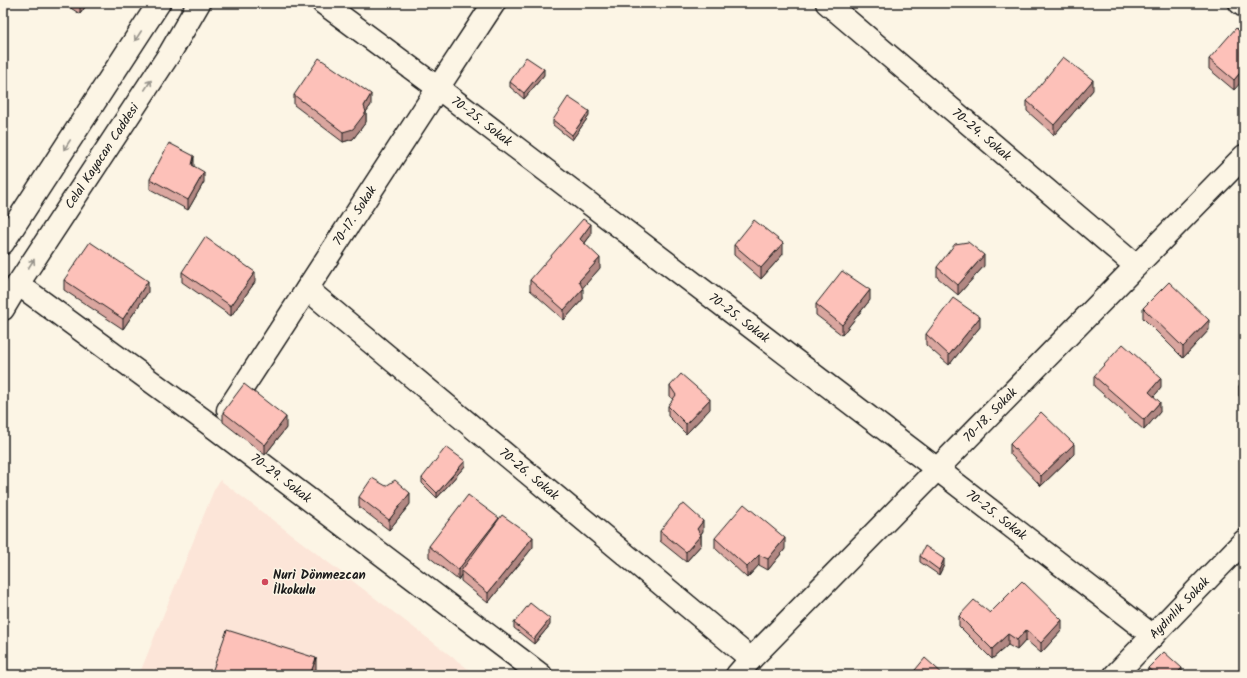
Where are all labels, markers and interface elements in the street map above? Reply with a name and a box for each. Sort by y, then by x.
one-way arrow [134,30,142,41]
one-way arrow [145,79,153,91]
street label: 70-25. Sokak [447,91,518,152]
street label: Celal Kayacan Caddesi [59,98,145,213]
street label: 70-24. Sokak [947,103,1017,167]
one-way arrow [63,139,71,150]
street label: 70-17. Sokak [327,181,383,250]
one-way arrow [27,259,35,270]
street label: 70-25. Sokak [704,288,775,349]
street label: 70-18. Sokak [958,382,1023,447]
street label: 70-26. Sokak [494,443,564,506]
street label: 70-29. Sokak [246,448,317,509]
street label: 70-25. Sokak [961,485,1032,546]
place label: Nuri Dönmezcan İlkokulu [273,565,366,601]
street label: Aydınlık Sokak [1144,571,1215,644]
marker: Nuri Dönmezcan İlkokulu [260,577,270,587]

